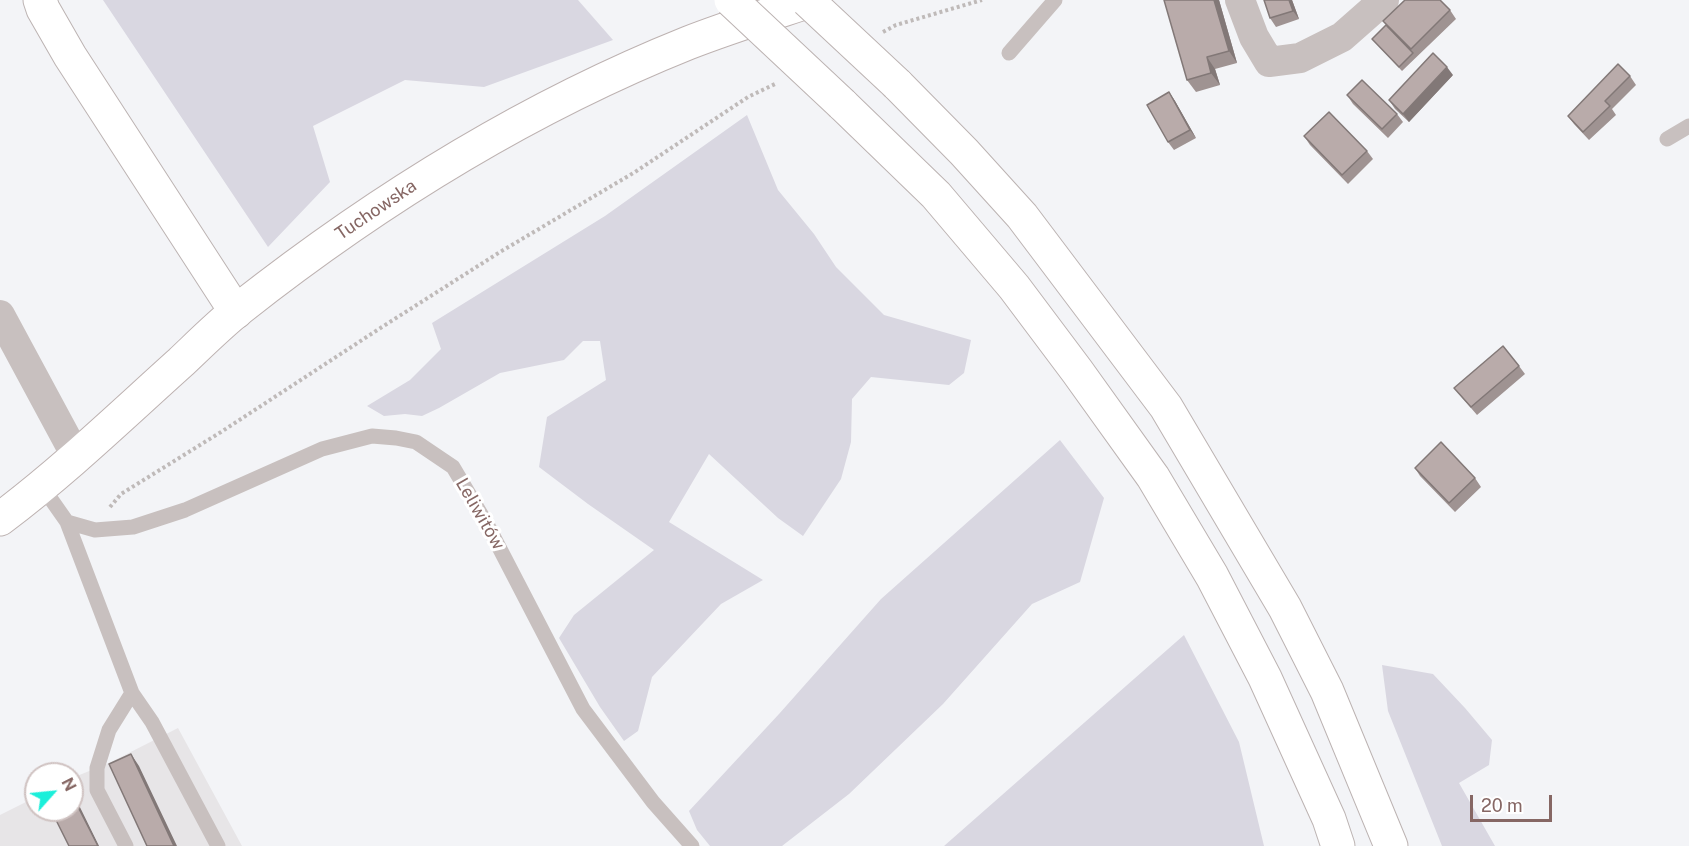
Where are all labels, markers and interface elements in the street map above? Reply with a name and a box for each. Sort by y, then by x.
street label: Tuchowska [331,175,421,245]
street label: Leliwitów [451,474,509,554]
north arrow [24,762,84,822]
text: N [57,775,80,794]
scale bar [1473,783,1556,821]
text: 20 m [1481,795,1523,816]

